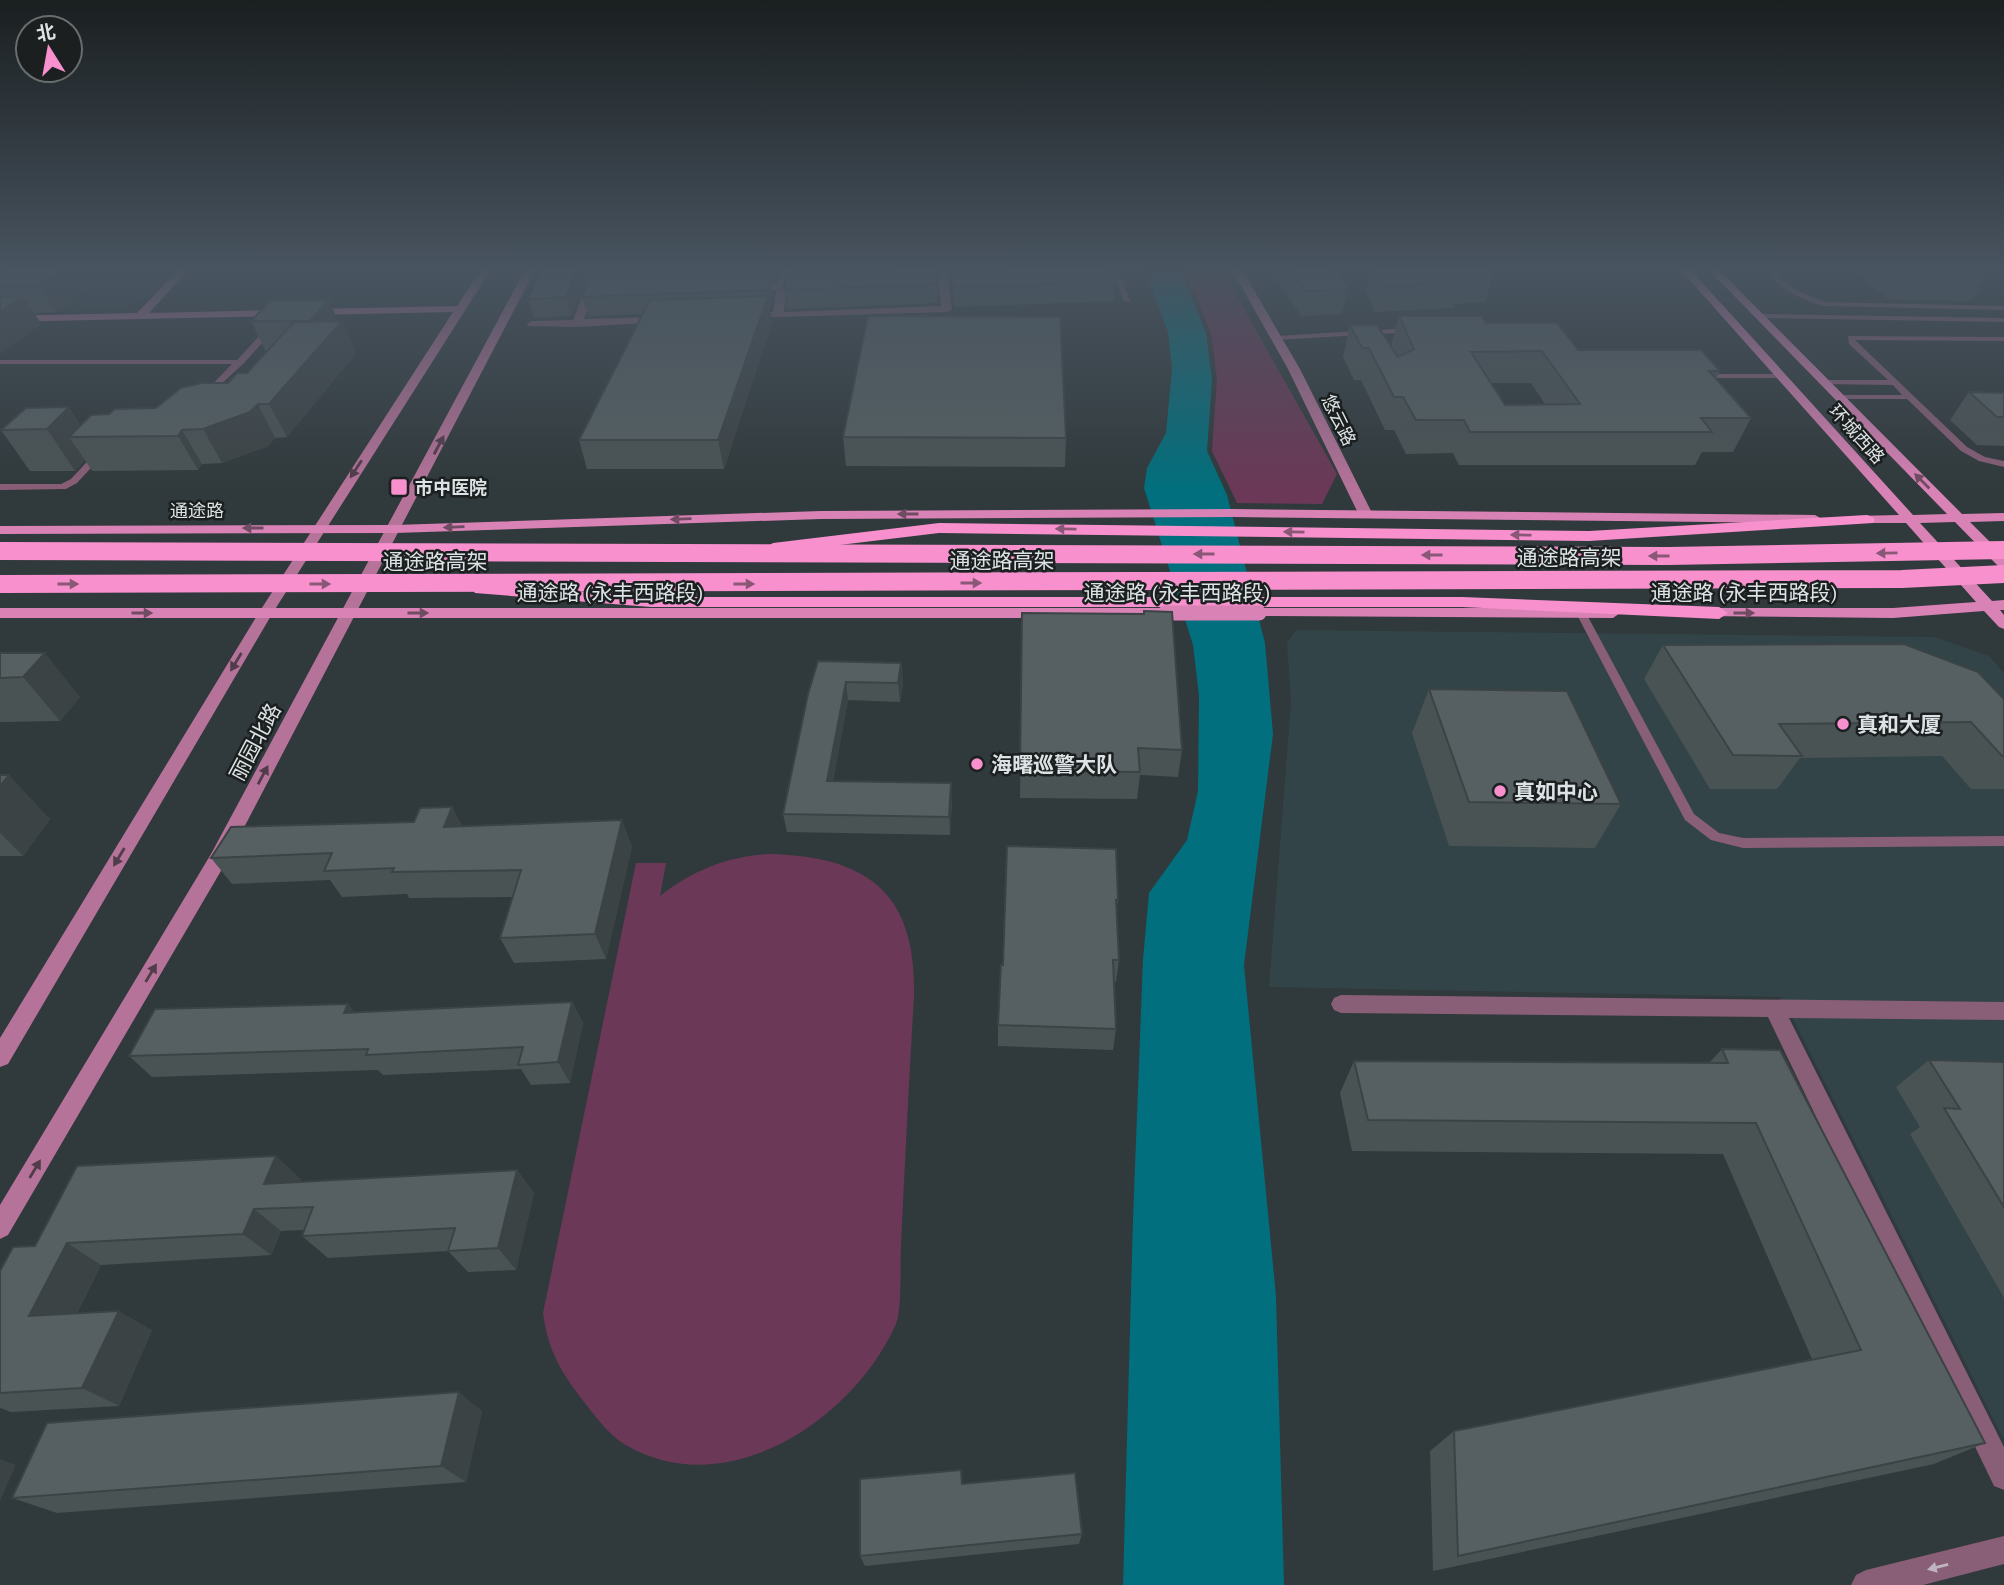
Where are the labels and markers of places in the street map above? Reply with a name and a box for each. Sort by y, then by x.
place label: 市中医院 [415,475,487,500]
marker: 市中医院 [389,477,409,497]
place label: 真和大厦 [1857,710,1941,739]
marker: 真和大厦 [1835,716,1851,732]
place label: 海曙巡警大队 [991,750,1117,779]
marker: 海曙巡警大队 [969,756,985,772]
place label: 真如中心 [1514,777,1598,806]
marker: 真如中心 [1492,783,1508,799]

